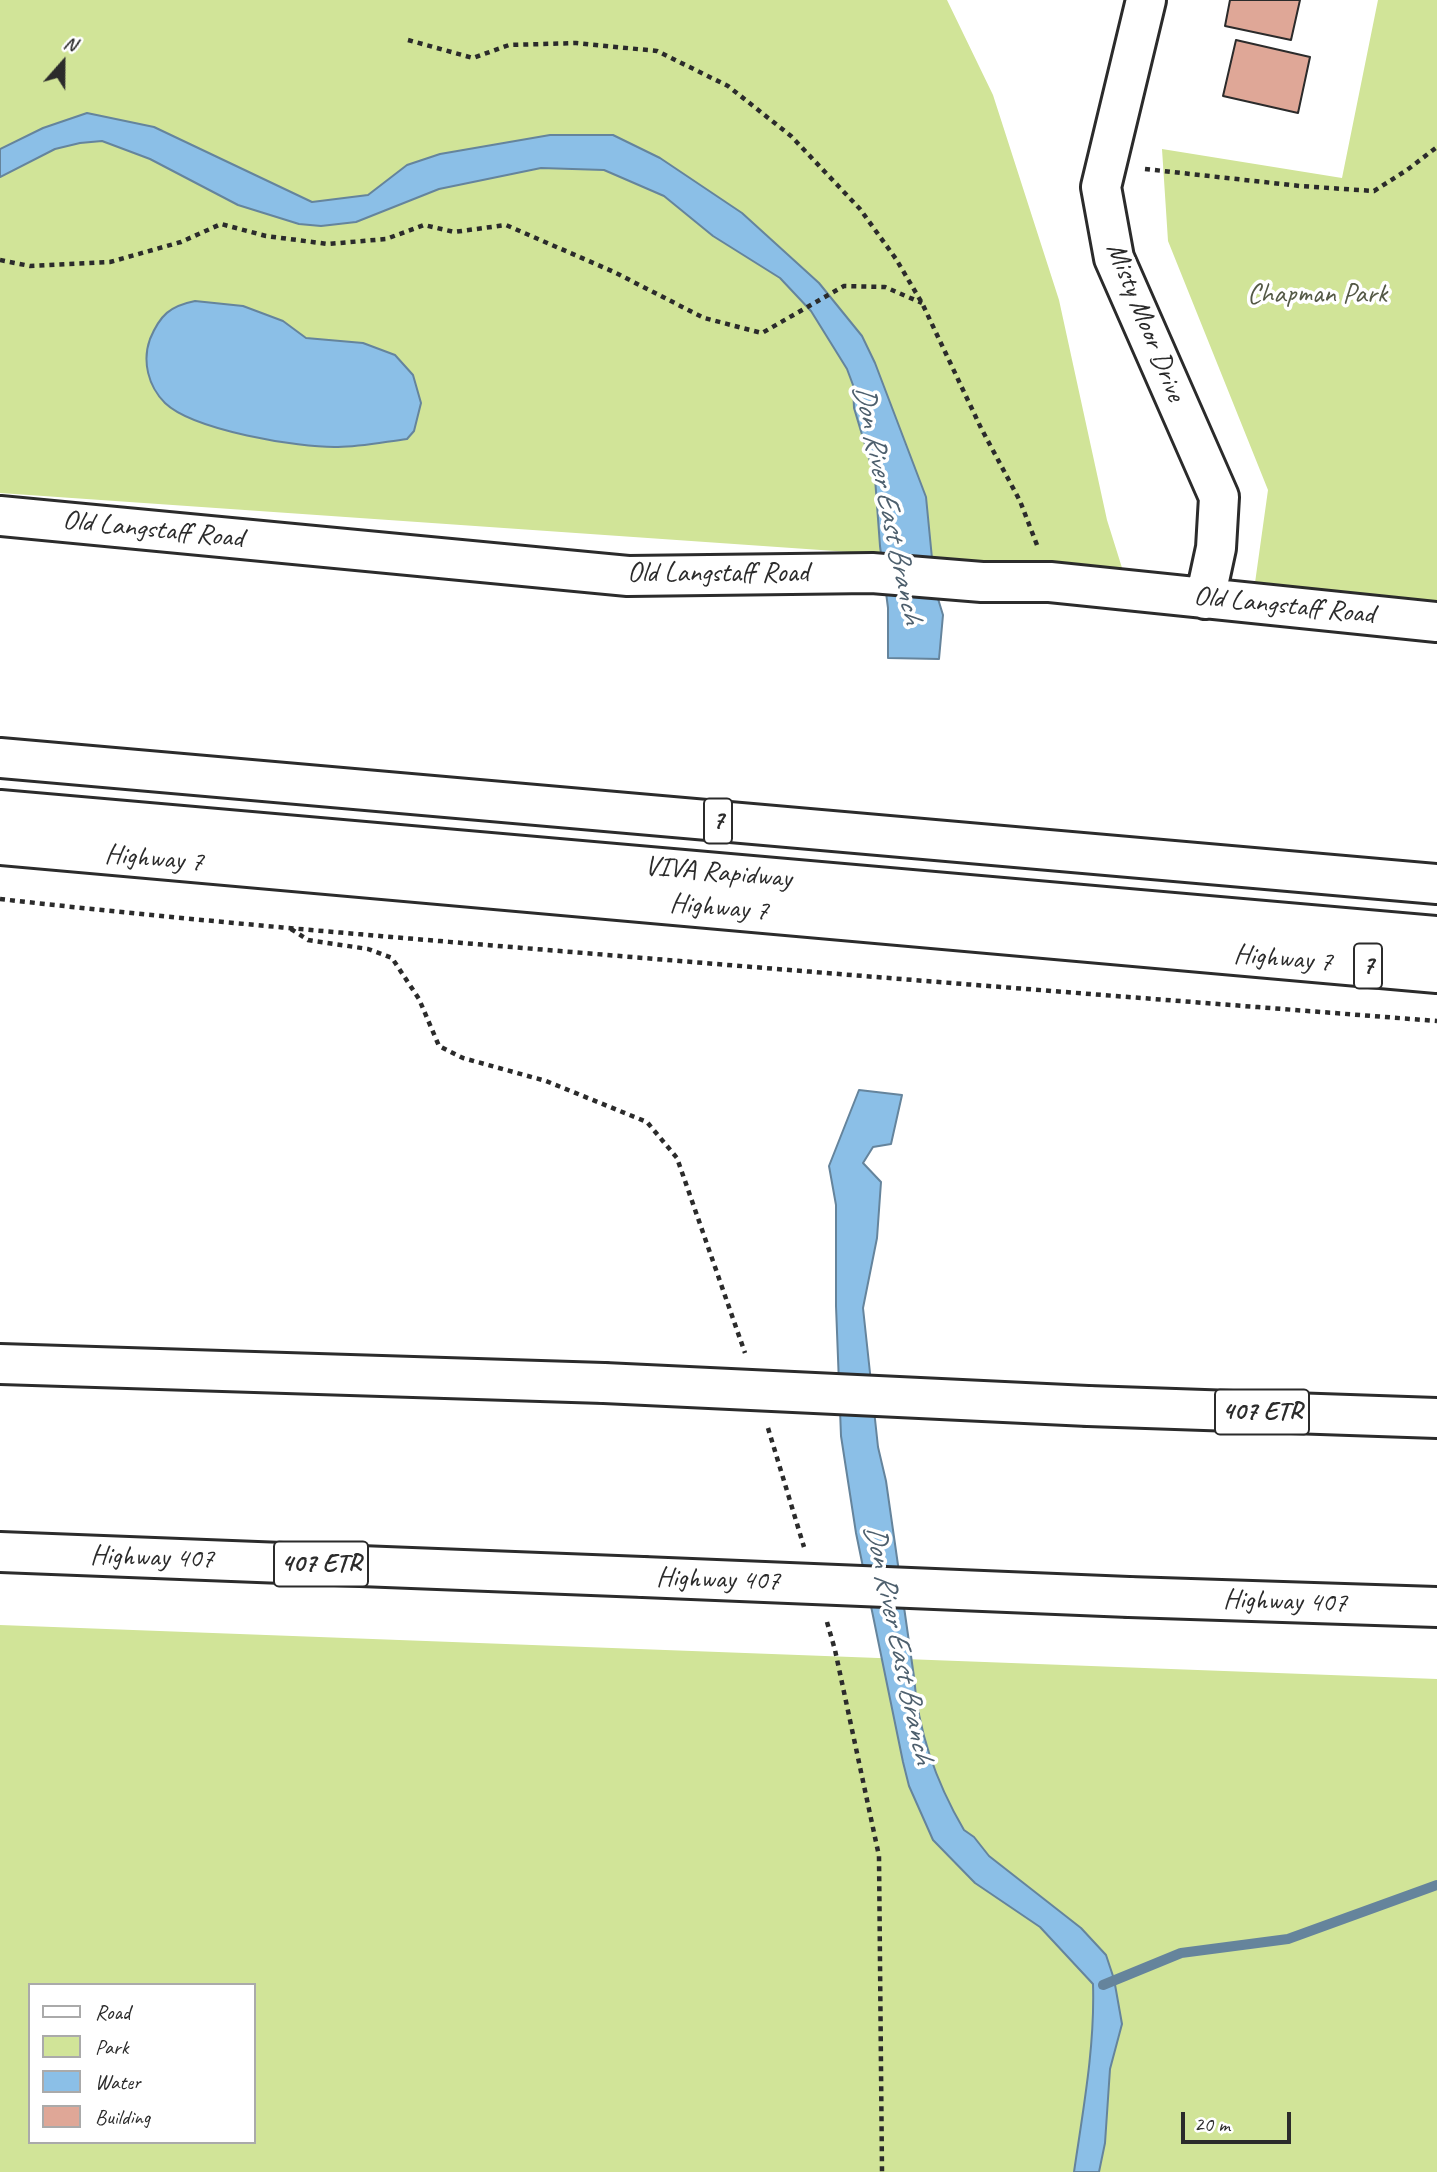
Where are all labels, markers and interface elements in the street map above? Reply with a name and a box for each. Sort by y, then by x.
north arrow [28,28,98,98]
text: N [61,30,80,57]
street label: Misty Moor Drive [1098,238,1192,406]
park label: Chapman Park [1247,278,1387,312]
water label: Don River East Branch [844,381,930,627]
street label: Old Langstaff Road [61,504,245,556]
street label: Old Langstaff Road [627,557,809,591]
street label: Old Langstaff Road [1192,580,1376,632]
road number: 7 [704,799,732,844]
street label: Highway 7 [103,838,205,880]
street label: VIVA Rapidway [643,850,793,896]
street label: Highway 7 [668,887,770,929]
street label: Highway 7 [1232,938,1334,980]
road number: 7 [1354,944,1382,988]
road number: 407 ETR [1215,1390,1309,1434]
water label: Don River East Branch [855,1521,941,1767]
street label: Highway 407 [90,1539,214,1577]
road number: 407 ETR [274,1541,368,1586]
street label: Highway 407 [656,1561,780,1599]
street label: Highway 407 [1223,1583,1347,1621]
legend [28,1983,256,2144]
text: Road [95,1999,130,2025]
text: Park [95,2034,128,2060]
text: Water [95,2069,141,2095]
scale bar [1185,2098,1295,2142]
text: Building [95,2104,150,2130]
text: 20 m [1194,2111,1230,2137]

